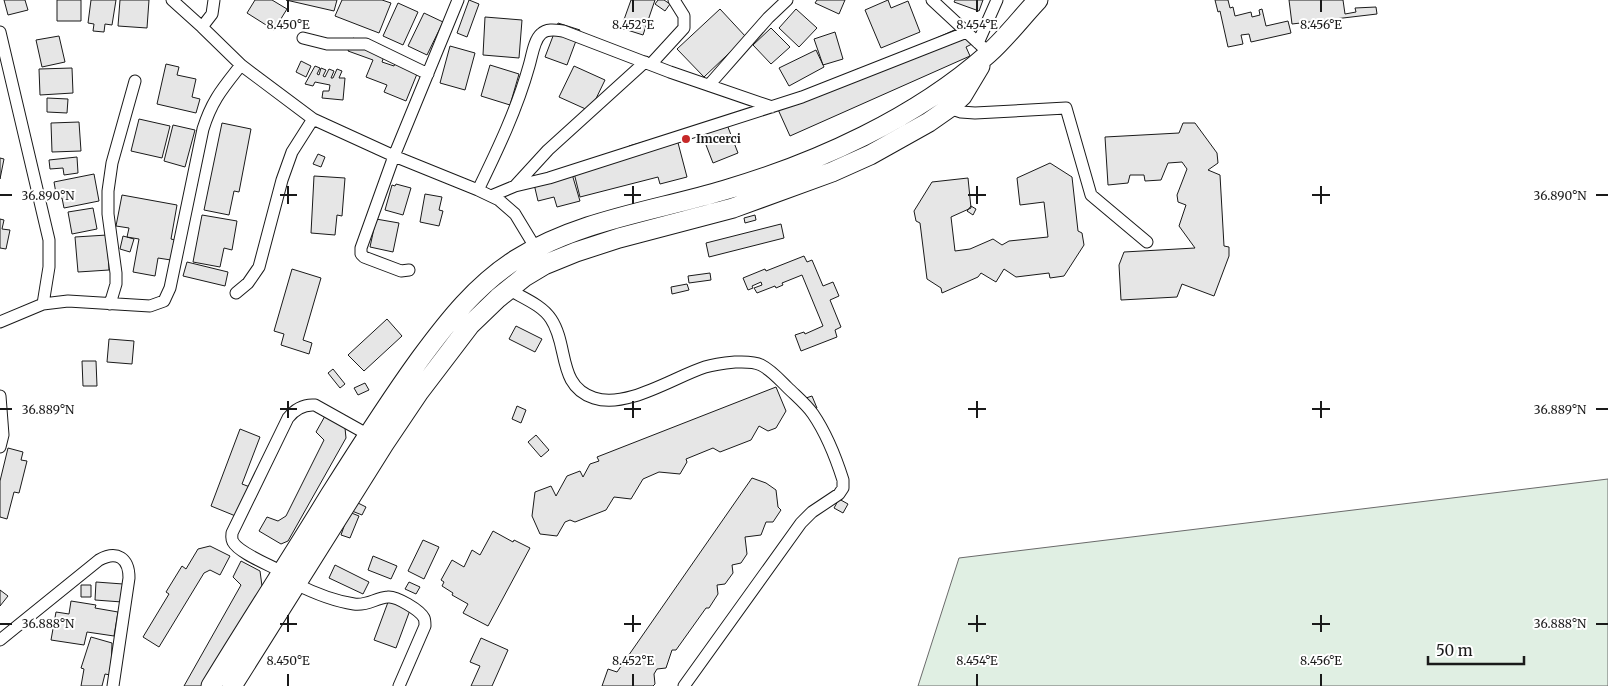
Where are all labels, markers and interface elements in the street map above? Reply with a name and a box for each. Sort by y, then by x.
text: 8.450°E [266,17,310,32]
text: 8.452°E [612,17,654,32]
text: 8.454°E [956,17,998,32]
text: 8.456°E [1300,17,1342,32]
place label: Imcerci [696,131,741,146]
marker: Imcerci [680,133,692,145]
text: 36.890°N [21,188,75,203]
text: 36.890°N [1533,188,1587,203]
text: 36.889°N [22,402,75,417]
text: 36.889°N [1534,402,1587,417]
text: 36.888°N [22,616,75,631]
text: 36.888°N [1534,616,1587,631]
scale bar [1428,634,1524,666]
text: 50 m [1436,641,1473,660]
text: 8.450°E [266,653,310,668]
text: 8.452°E [612,653,654,668]
text: 8.454°E [956,653,998,668]
text: 8.456°E [1300,653,1342,668]

